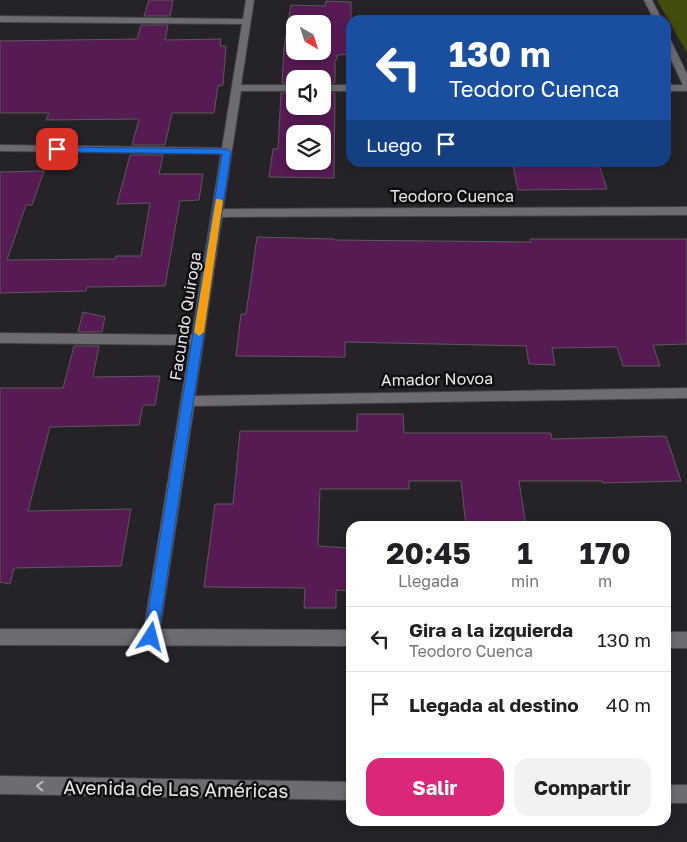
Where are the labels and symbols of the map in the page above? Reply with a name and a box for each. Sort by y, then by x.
north arrow [286,15,331,60]
pin [36,128,78,170]
street label: Teodoro Cuenca [390,186,514,206]
street label: Facundo Quiroga [165,250,205,382]
street label: Amador Novoa [381,368,493,390]
position arrow [124,610,176,662]
street label: Avenida de Las Américas [63,775,289,802]
one-way arrow [36,781,44,792]

